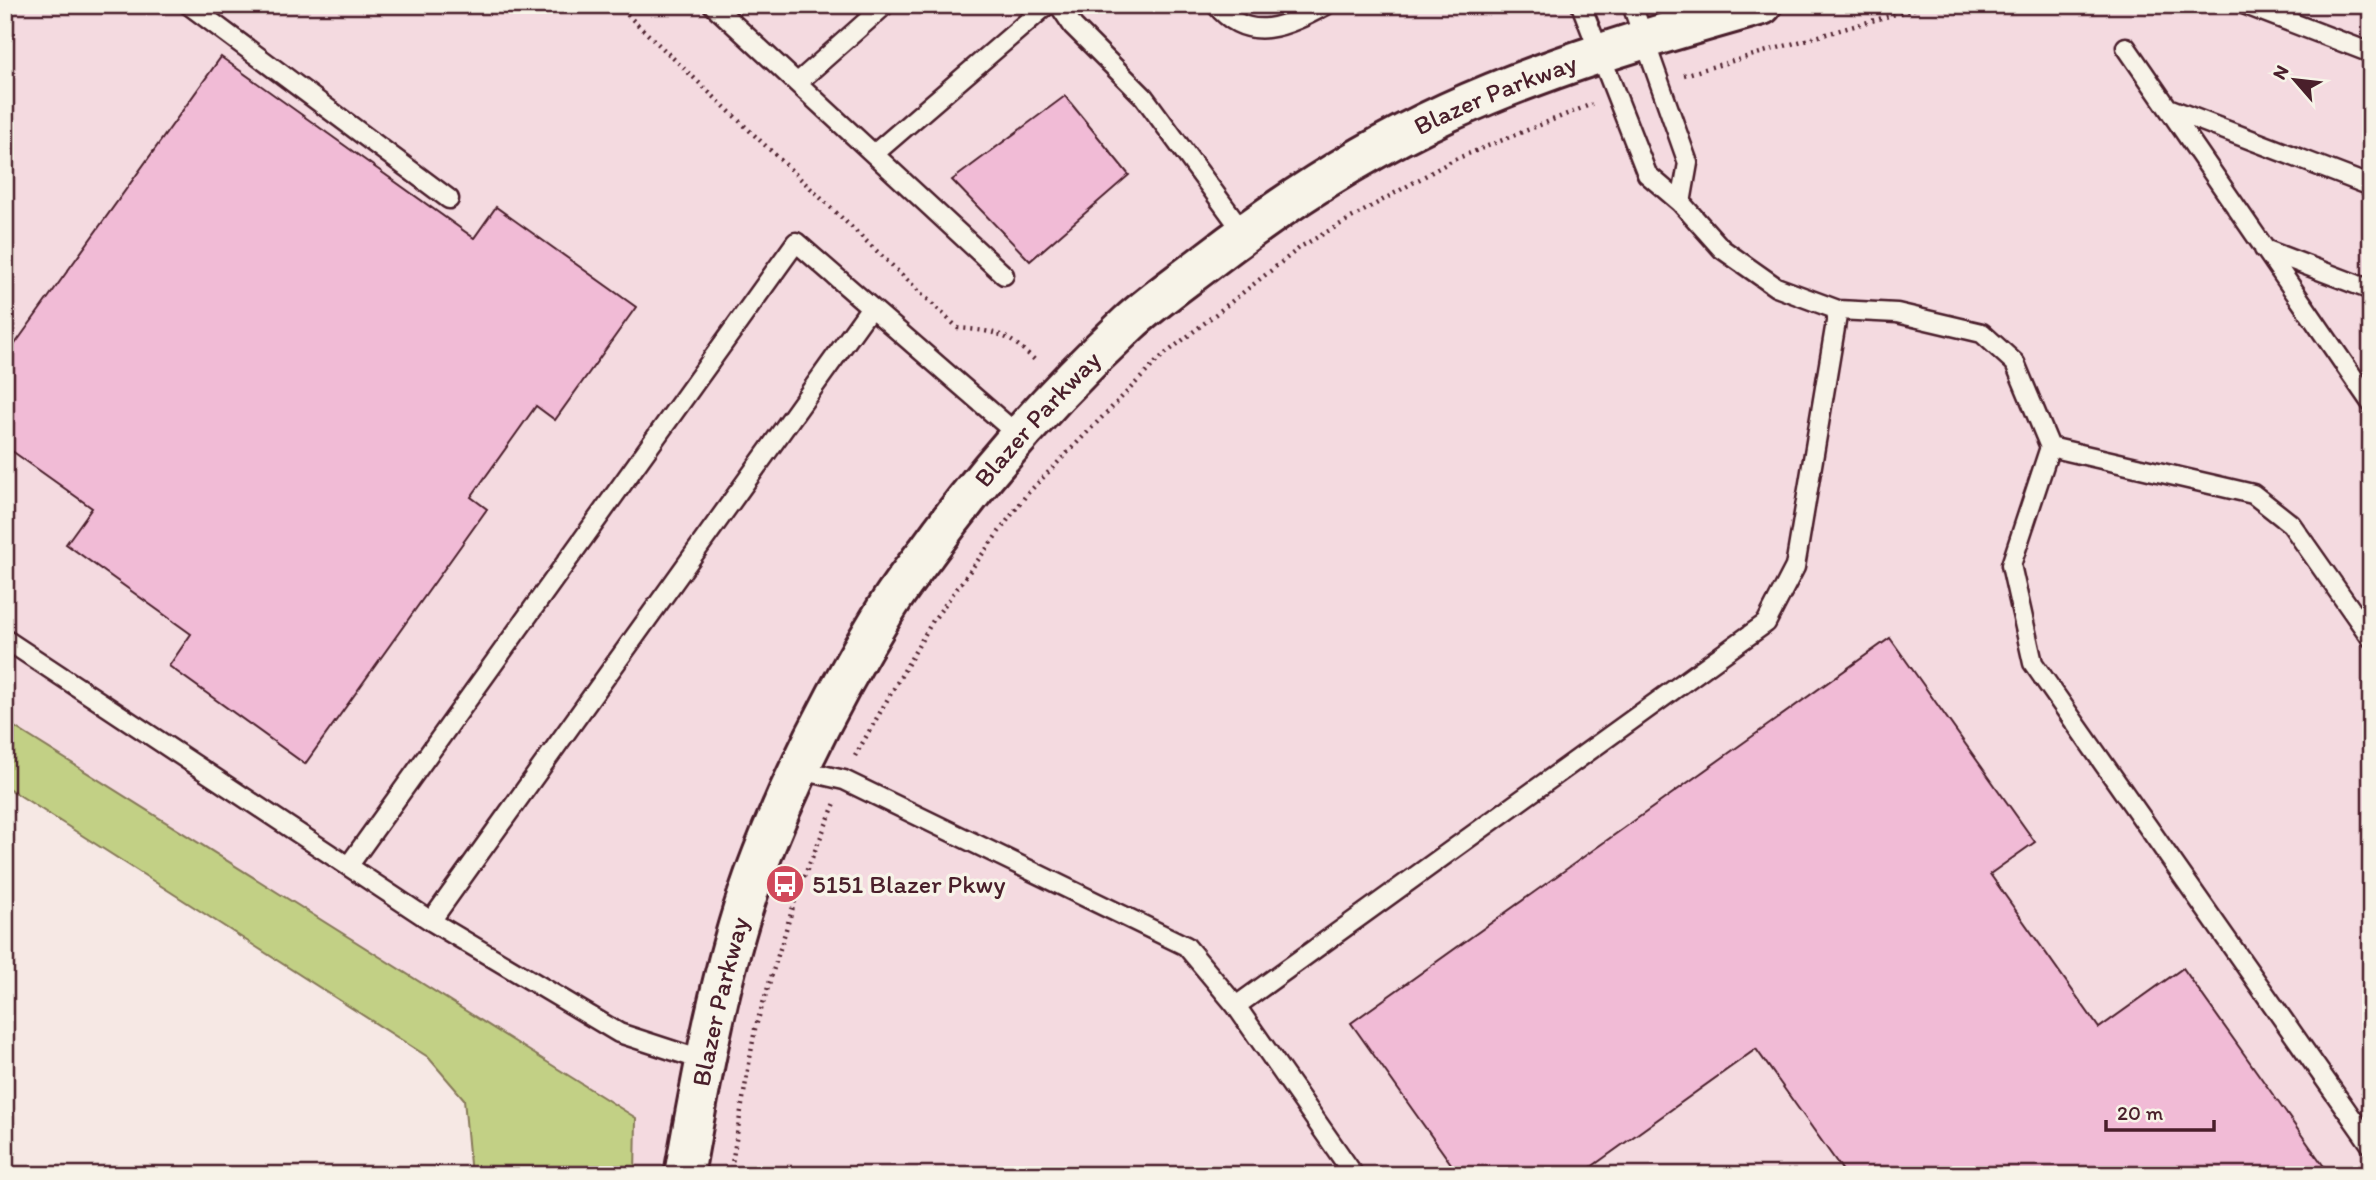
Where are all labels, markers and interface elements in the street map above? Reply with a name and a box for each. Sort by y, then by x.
north arrow [2260,46,2330,116]
street label: Blazer Parkway [1408,47,1581,142]
text: N [2267,61,2294,83]
street label: Blazer Parkway [967,344,1107,493]
bus stop icon: 5151 Blazer Pkwy [764,863,806,905]
place label: 5151 Blazer Pkwy [812,868,1006,900]
street label: Blazer Parkway [685,913,756,1089]
scale bar [2106,1089,2215,1133]
text: 20 m [2117,1100,2164,1125]

